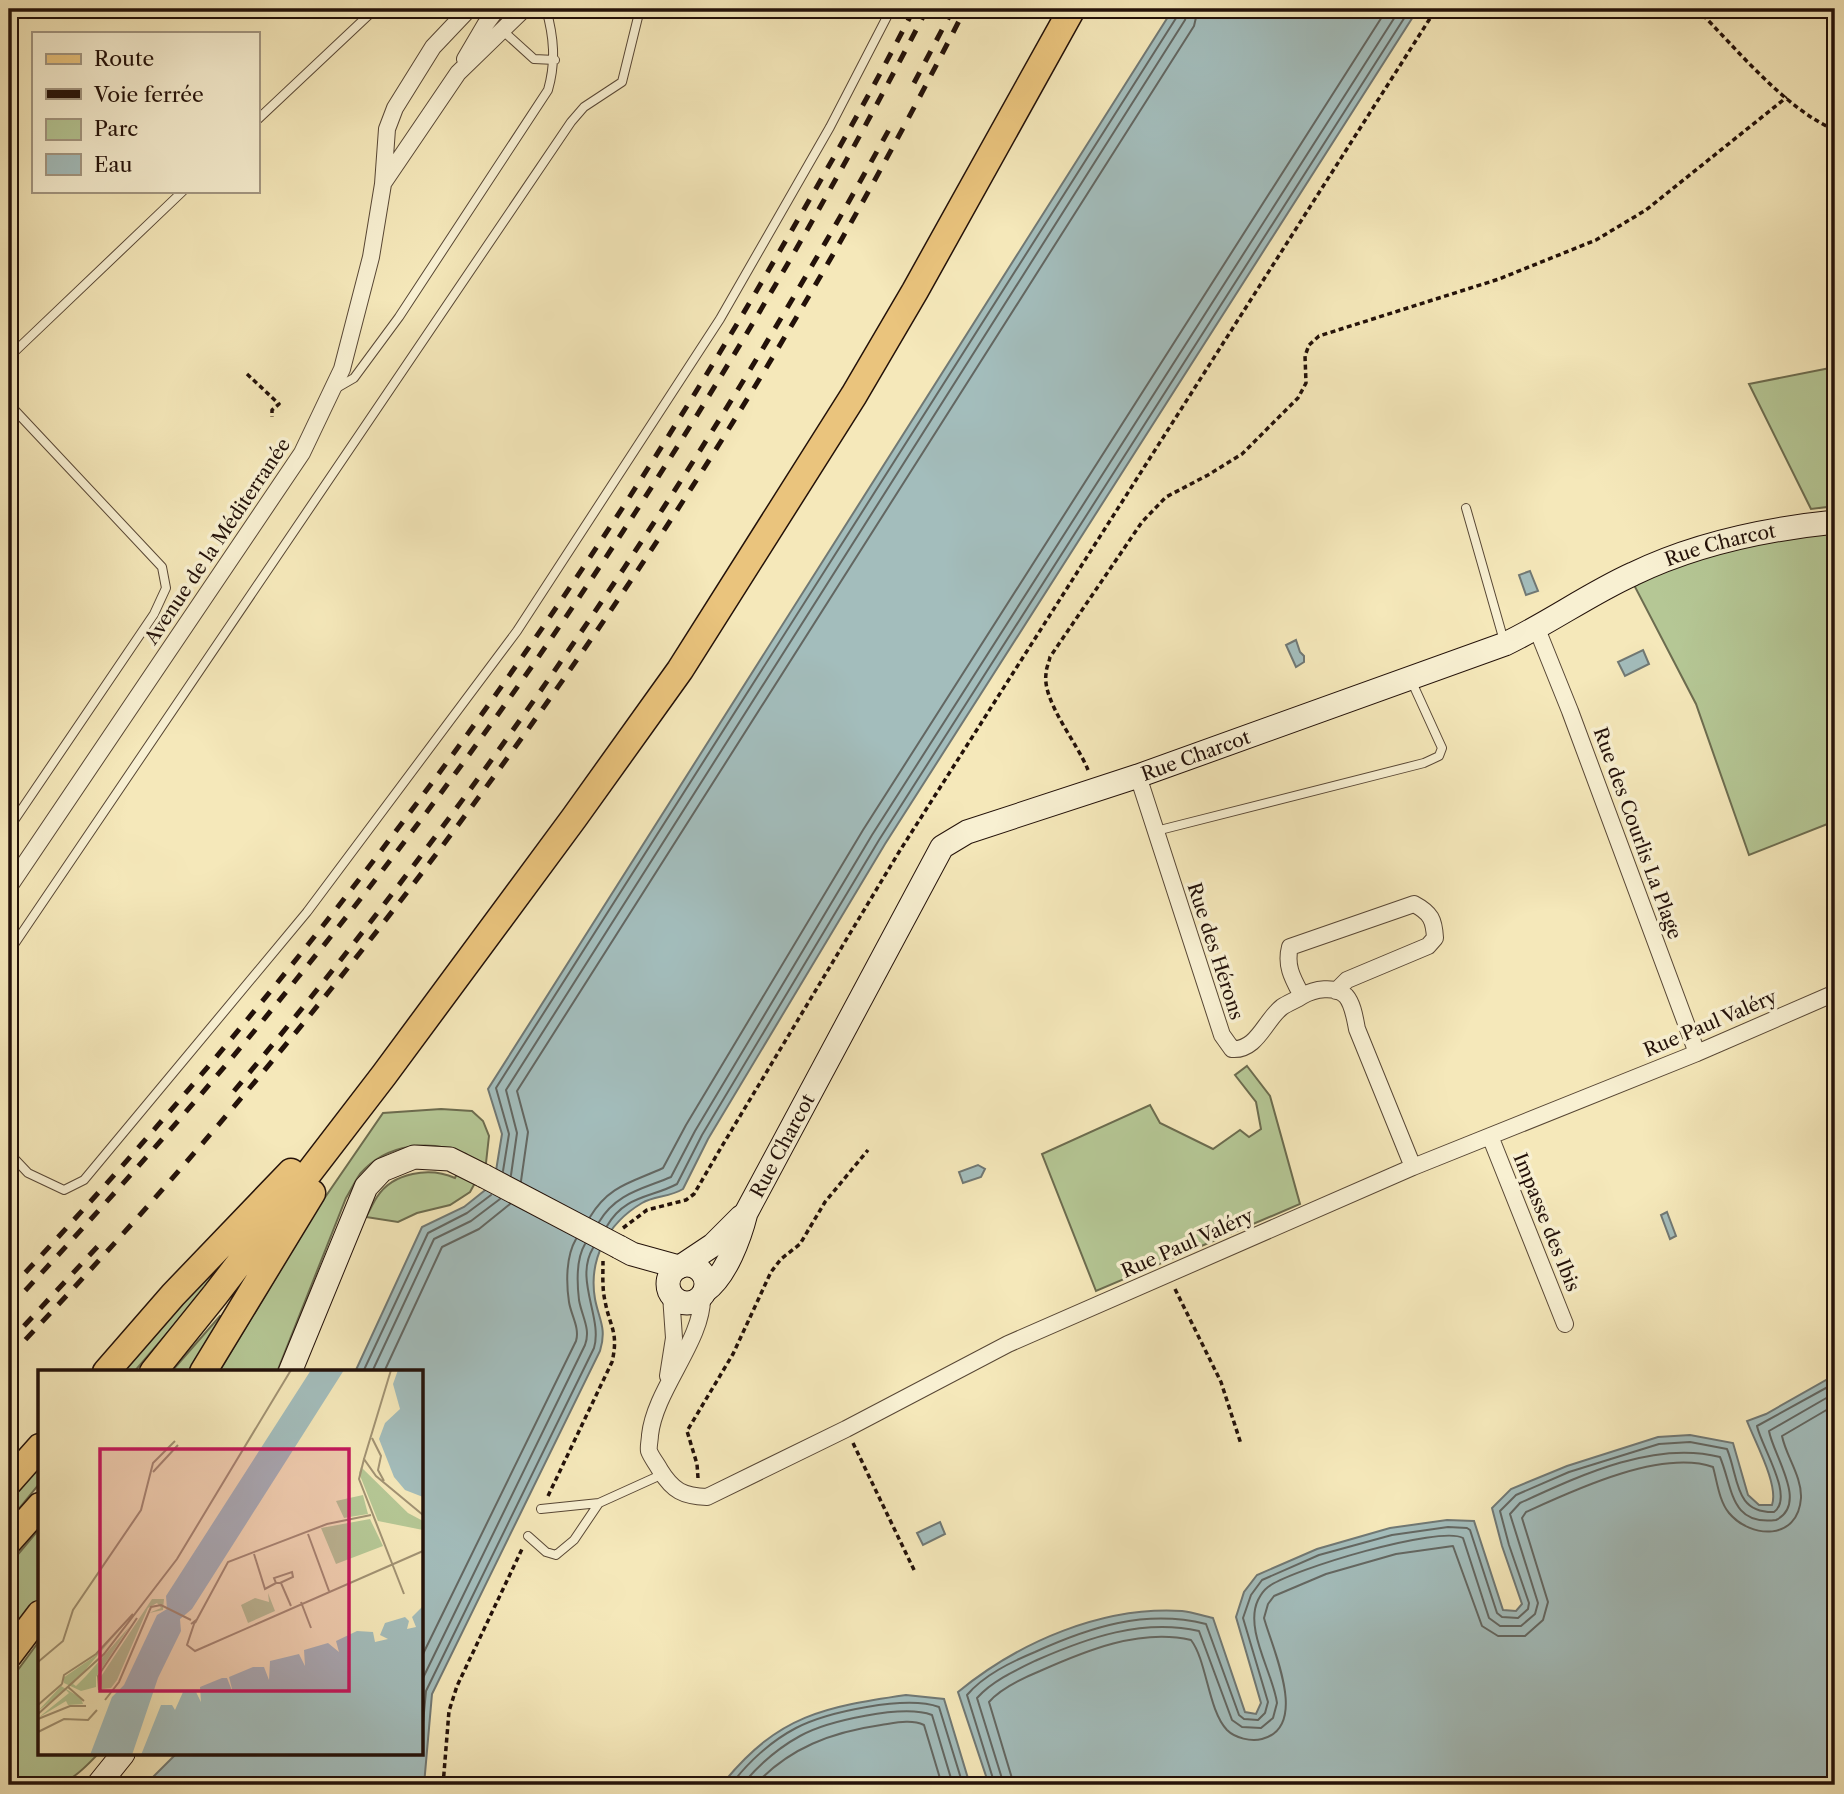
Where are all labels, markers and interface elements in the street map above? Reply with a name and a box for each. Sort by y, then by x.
legend [32,32,259,192]
text: Route [94,46,154,71]
text: Voie ferrée [93,82,204,107]
text: Parc [94,116,138,141]
text: Eau [94,152,133,177]
street label: Avenue de la Méditerranée [139,434,295,650]
street label: Rue Charcot [1661,519,1778,571]
street label: Rue des Courlis La Plage [1588,724,1687,942]
street label: Rue Charcot [1138,726,1254,786]
street label: Rue des Hérons [1183,880,1249,1023]
street label: Rue Paul Valéry [1640,985,1780,1062]
street label: Rue Charcot [745,1090,820,1202]
street label: Impasse des Ibis [1508,1150,1585,1295]
street label: Rue Paul Valéry [1118,1204,1257,1283]
inset map [38,1370,424,1756]

